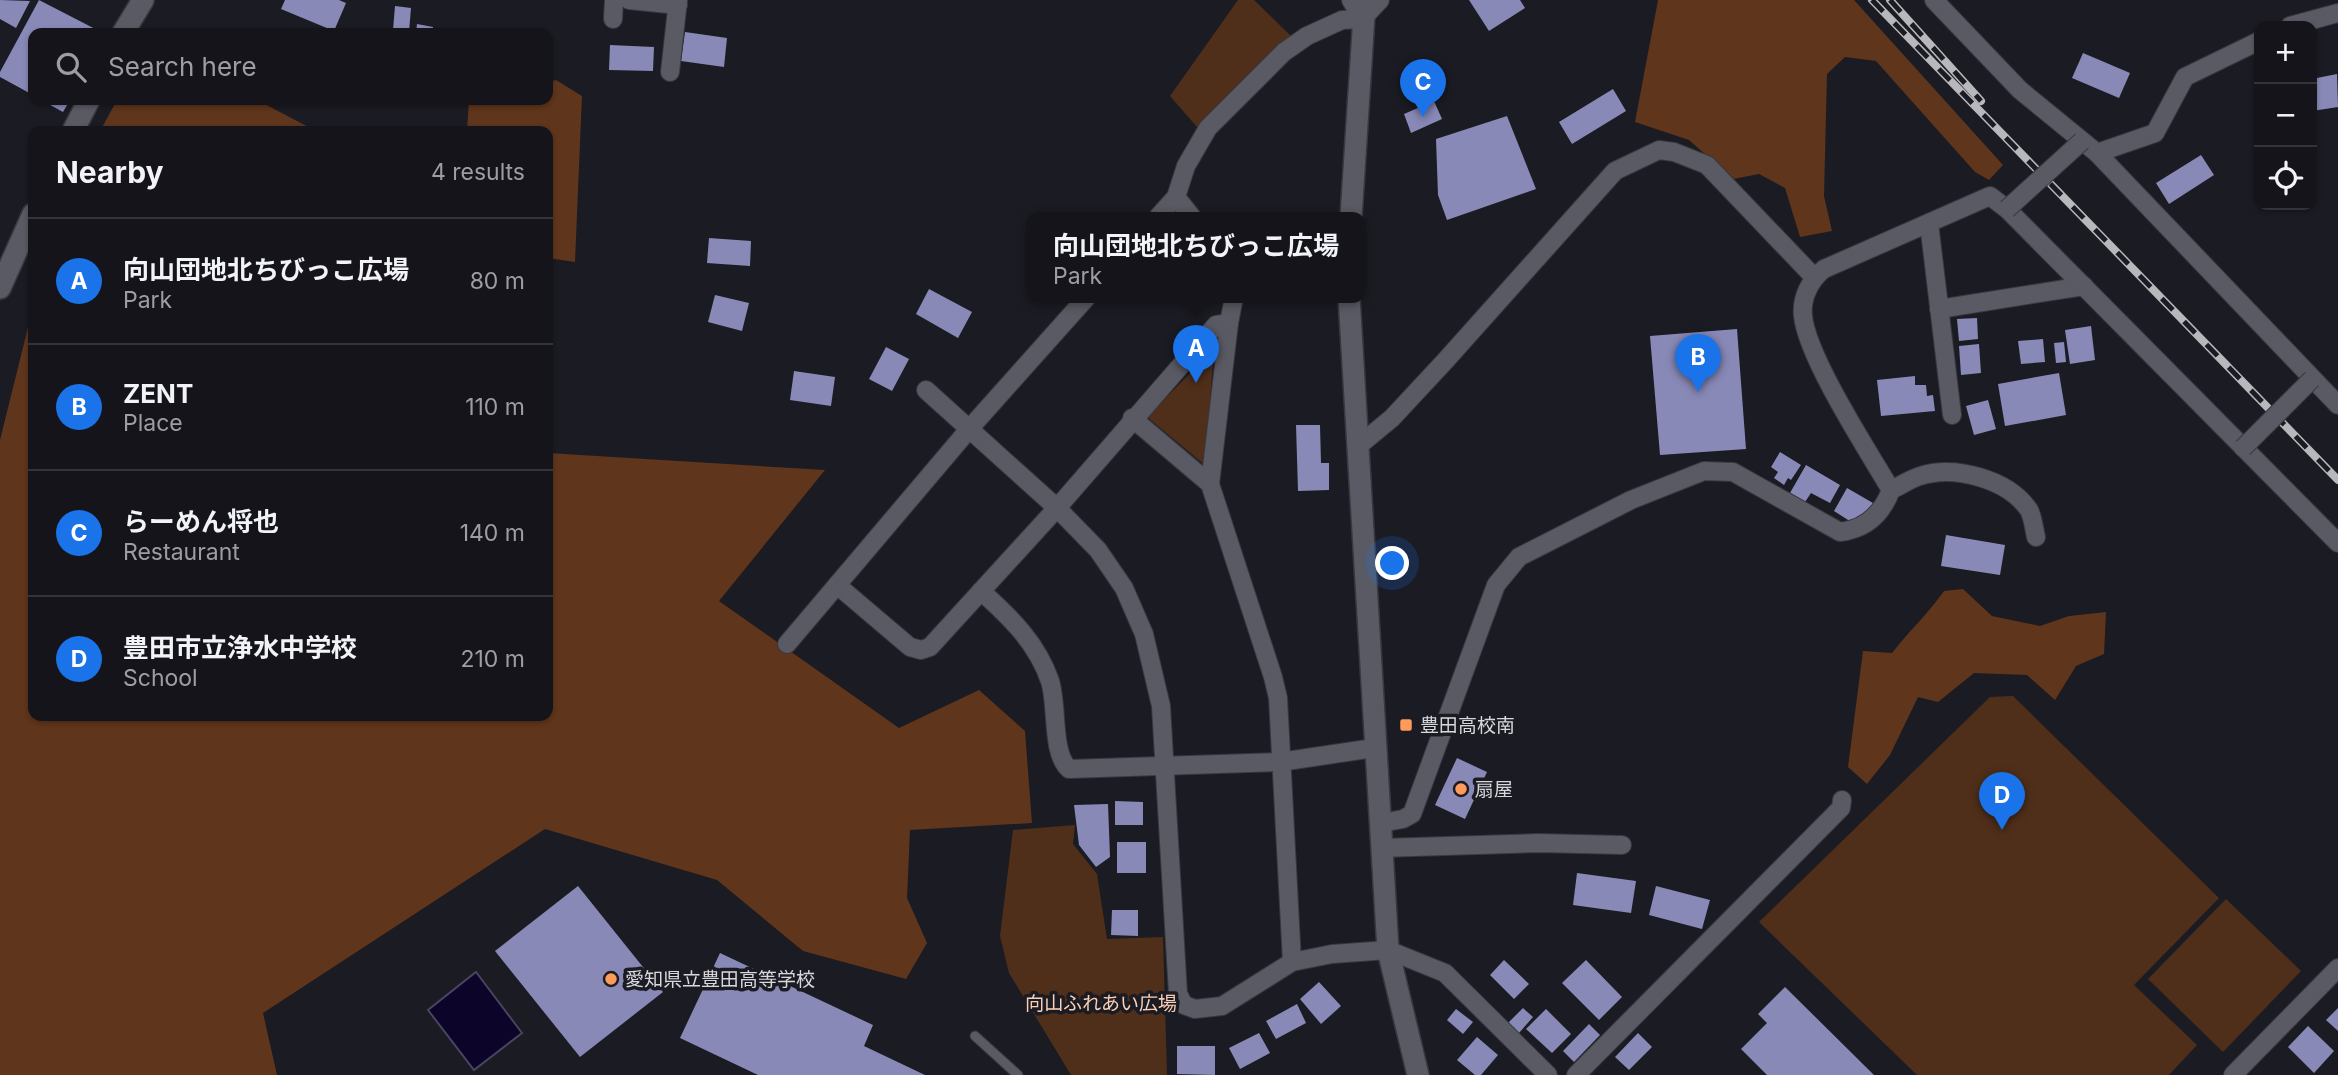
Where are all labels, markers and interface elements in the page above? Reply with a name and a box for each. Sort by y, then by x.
map controls [2254,21,2317,210]
button: + [2254,21,2317,84]
search box [28,28,553,105]
icon: search [52,48,90,86]
text: Search here [108,51,257,82]
pin: C [1400,59,1446,117]
button: − [2254,84,2317,147]
button: locate [2254,147,2317,210]
text: Nearby [56,154,164,190]
text: 4 results [431,158,525,186]
popup [1026,212,1366,303]
text: 向山団地北ちびっこ広場 [1053,230,1339,261]
text: 向山団地北ちびっこ広場 [123,254,409,285]
text: Park [1053,262,1102,290]
text: A [70,267,88,295]
text: 80 m [470,267,525,295]
text: Park [123,286,172,314]
pin: A [1173,325,1219,383]
pin: B [1675,334,1721,392]
text: ZENT [123,378,193,409]
text: B [71,393,87,421]
text: 110 m [465,393,525,421]
text: Place [123,409,183,437]
text: らーめん将也 [123,506,279,537]
text: C [70,519,88,547]
text: 140 m [460,519,525,547]
text: Restaurant [123,538,240,566]
your location [1375,546,1409,580]
text: 豊田市立浄水中学校 [123,632,357,663]
text: D [71,645,87,673]
text: 210 m [460,645,525,673]
text: School [123,664,198,692]
place label: 豊田高校南 [1420,714,1515,737]
marker: 豊田高校南 [1398,717,1414,733]
pin: D [1979,772,2025,830]
place label: 扇屋 [1475,778,1513,801]
marker: 扇屋 [1453,781,1469,797]
place label: 愛知県立豊田高等学校 [625,968,815,991]
marker: 愛知県立豊田高等学校 [603,971,619,987]
park label: 向山ふれあい広場 [1025,992,1177,1015]

